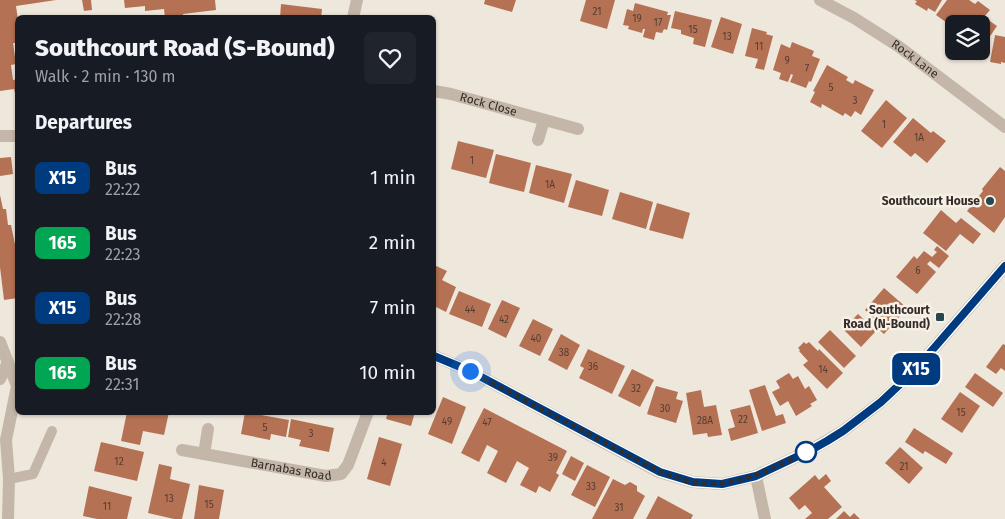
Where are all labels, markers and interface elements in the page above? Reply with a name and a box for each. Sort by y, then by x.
house number: 21 [592,6,602,18]
house number: 19 [632,13,642,25]
map controls [945,15,990,60]
button: layers [945,15,990,60]
house number: 17 [654,17,663,29]
house number: 15 [688,24,698,36]
house number: 13 [722,31,732,43]
button: heart [364,32,416,84]
text: Southcourt Road (S-Bound) [35,34,335,62]
street label: Rock Lane [889,37,941,81]
house number: 11 [755,41,763,53]
house number: 9 [784,55,790,67]
house number: 7 [805,63,810,75]
text: Walk · 2 min · 130 m [35,67,175,86]
house number: 5 [828,82,834,94]
street label: Rock Close [458,90,518,119]
house number: 3 [853,95,858,107]
text: Departures [35,111,132,134]
house number: 1 [882,119,886,131]
house number: 1A [914,132,924,144]
house number: 1 [470,155,474,167]
text: Bus [105,157,137,180]
text: 1 min [370,166,416,189]
text: X15 [49,167,76,189]
house number: 1A [545,179,555,191]
text: 22:22 [105,180,141,199]
place label: Southcourt House [882,194,980,208]
marker: Southcourt House [984,195,996,207]
text: Bus [105,222,137,245]
text: 2 min [369,231,416,254]
text: 165 [48,232,77,254]
text: 22:23 [105,245,141,264]
house number: 6 [915,265,921,277]
text: Bus [105,287,137,310]
text: 7 min [370,296,416,319]
text: X15 [49,297,76,319]
place label: Southcourt Road (N-Bound) [843,303,930,331]
house number: 44 [465,304,476,316]
text: 22:28 [105,310,141,329]
marker: Southcourt Road (N-Bound) [934,311,946,323]
house number: 42 [499,314,509,326]
house number: 40 [531,333,542,345]
house number: 38 [559,347,570,359]
text: Bus [105,352,137,375]
line badge: X15 [887,353,945,385]
text: X15 [902,358,930,380]
your location [458,359,483,384]
text: 10 min [359,361,416,384]
house number: 36 [588,361,598,373]
text: 165 [48,362,77,384]
house number: 14 [818,364,829,376]
text: 22:31 [105,375,139,394]
house number: 32 [631,383,641,395]
house number: 30 [660,403,671,415]
house number: 15 [956,407,966,419]
house number: 22 [738,414,748,426]
house number: 28A [697,415,713,427]
house number: 49 [442,416,452,428]
house number: 47 [482,417,492,429]
house number: 5 [262,422,268,434]
house number: 3 [309,428,314,440]
unlabelled marker [795,441,817,463]
house number: 39 [548,452,558,464]
house number: 12 [114,456,124,468]
street label: Barnabas Road [250,456,333,483]
house number: 4 [381,457,387,469]
house number: 21 [899,461,909,473]
house number: 33 [586,481,596,493]
house number: 13 [164,493,174,505]
house number: 15 [204,499,214,511]
house number: 11 [103,501,111,513]
house number: 31 [614,502,624,514]

